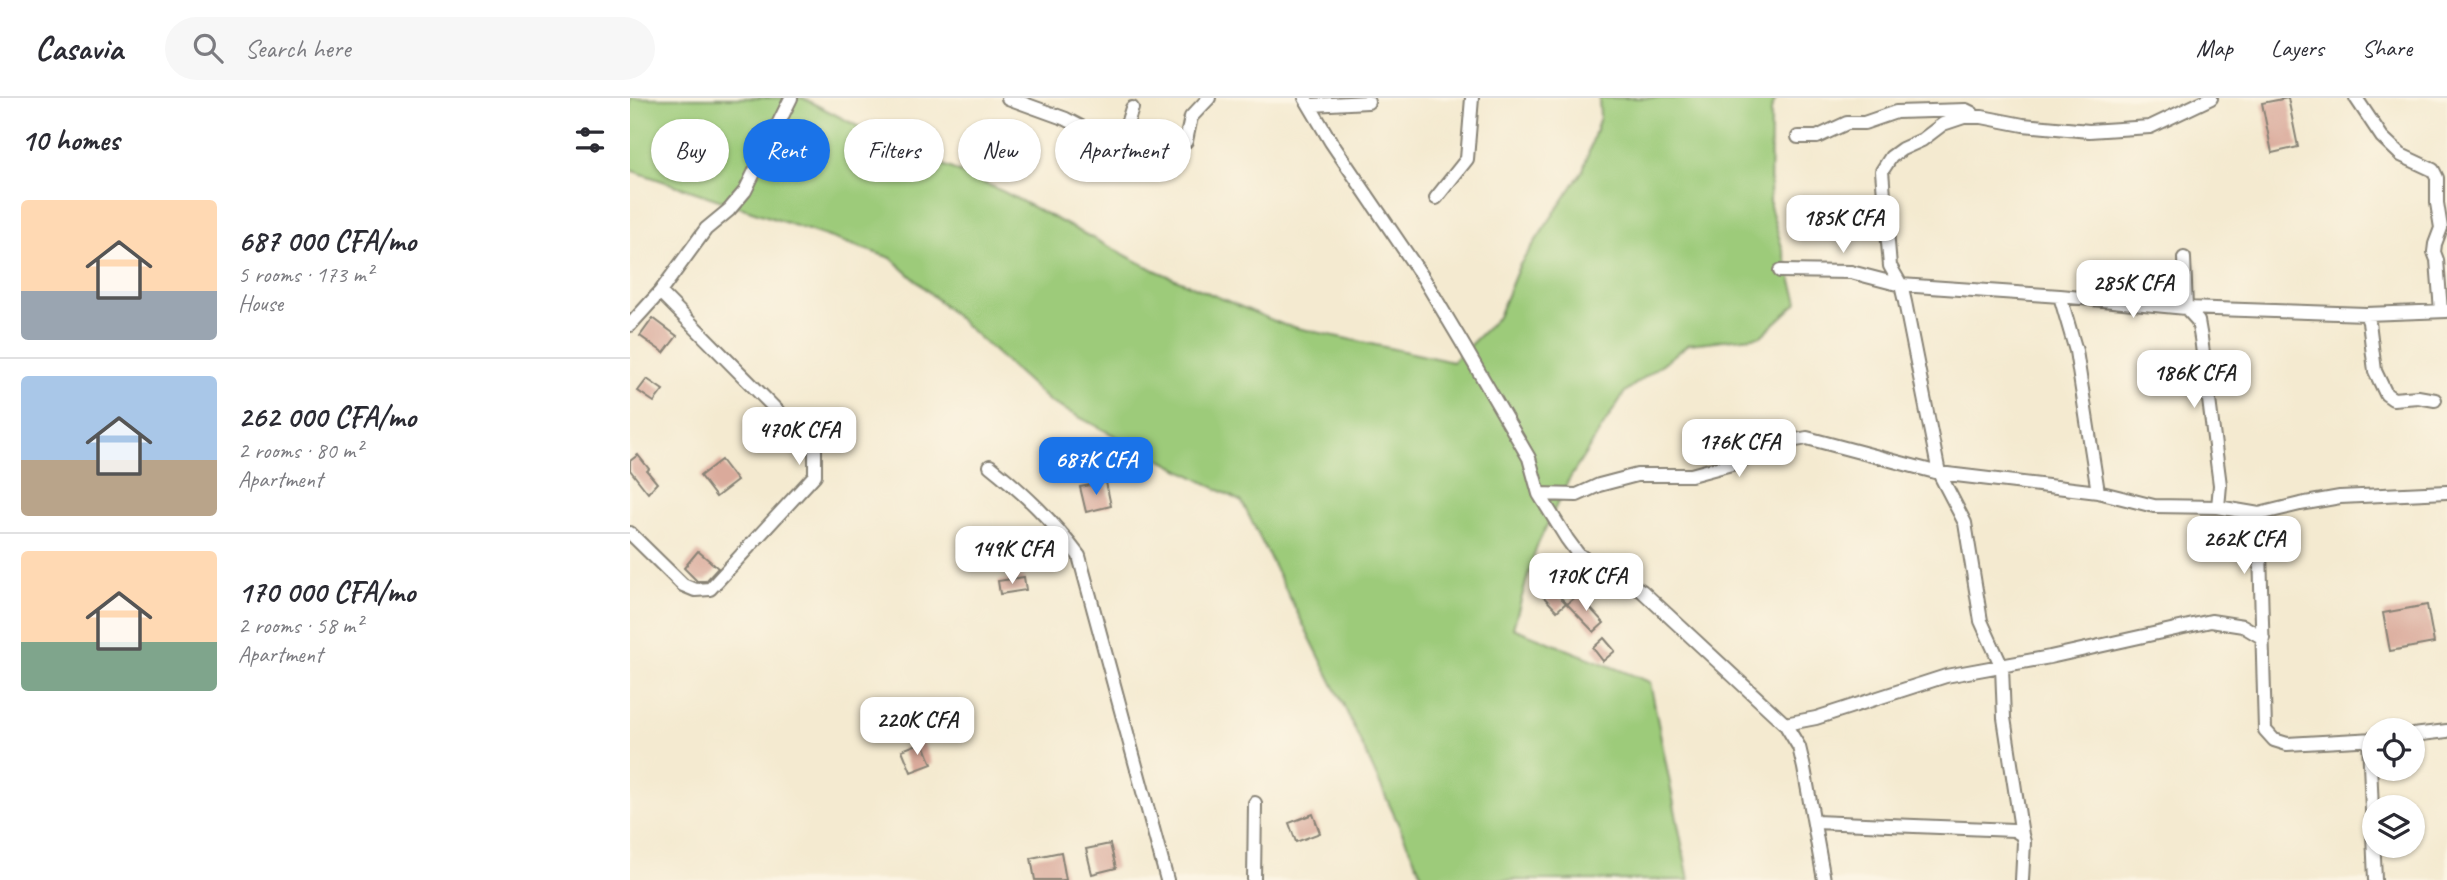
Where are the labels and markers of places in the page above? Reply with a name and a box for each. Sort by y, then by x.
pin: 185K CFA [1771,195,1915,255]
pin: 285K CFA [2061,260,2205,320]
pin: 186K CFA [2122,350,2266,410]
pin: 470K CFA [727,408,871,467]
pin: 176K CFA [1667,420,1811,479]
pin: 687K CFA [1024,438,1168,497]
pin: 262K CFA [2172,517,2316,576]
pin: 149K CFA [940,526,1084,586]
pin: 170K CFA [1514,554,1658,613]
pin: 220K CFA [845,698,989,757]

